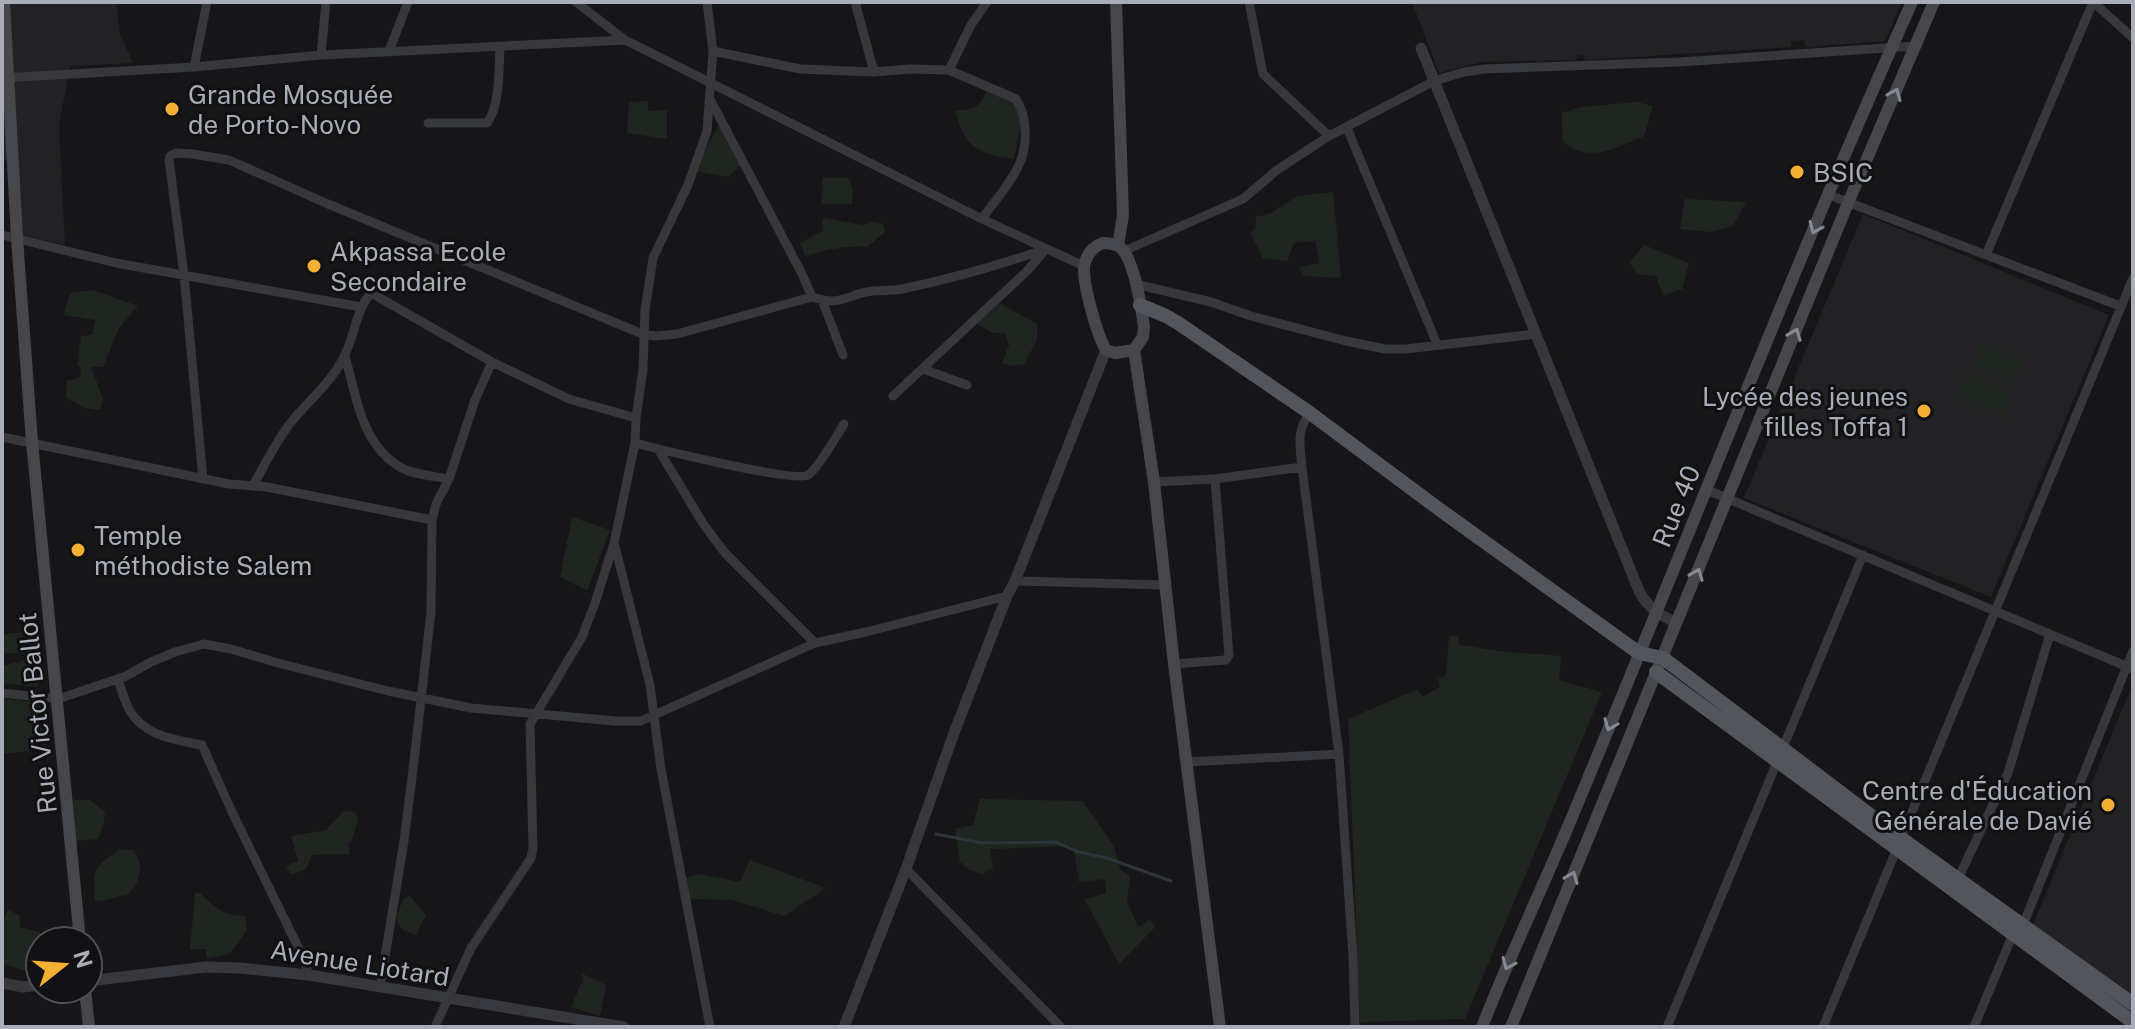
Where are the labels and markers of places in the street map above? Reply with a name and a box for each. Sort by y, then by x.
place label: Grande Mosquée de Porto-Novo [188,79,393,140]
marker: Grande Mosquée de Porto-Novo [163,100,181,118]
place label: BSIC [1813,157,1873,188]
marker: BSIC [1788,163,1806,181]
place label: Akpassa Ecole Secondaire [330,236,506,297]
marker: Akpassa Ecole Secondaire [305,257,323,275]
place label: Lycée des jeunes filles Toffa 1 [1702,381,1908,442]
marker: Lycée des jeunes filles Toffa 1 [1915,402,1933,420]
place label: Temple méthodiste Salem [94,520,312,581]
marker: Temple méthodiste Salem [69,541,87,559]
place label: Centre d'Éducation Générale de Davié [1862,775,2092,836]
marker: Centre d'Éducation Générale de Davié [2099,796,2117,814]

